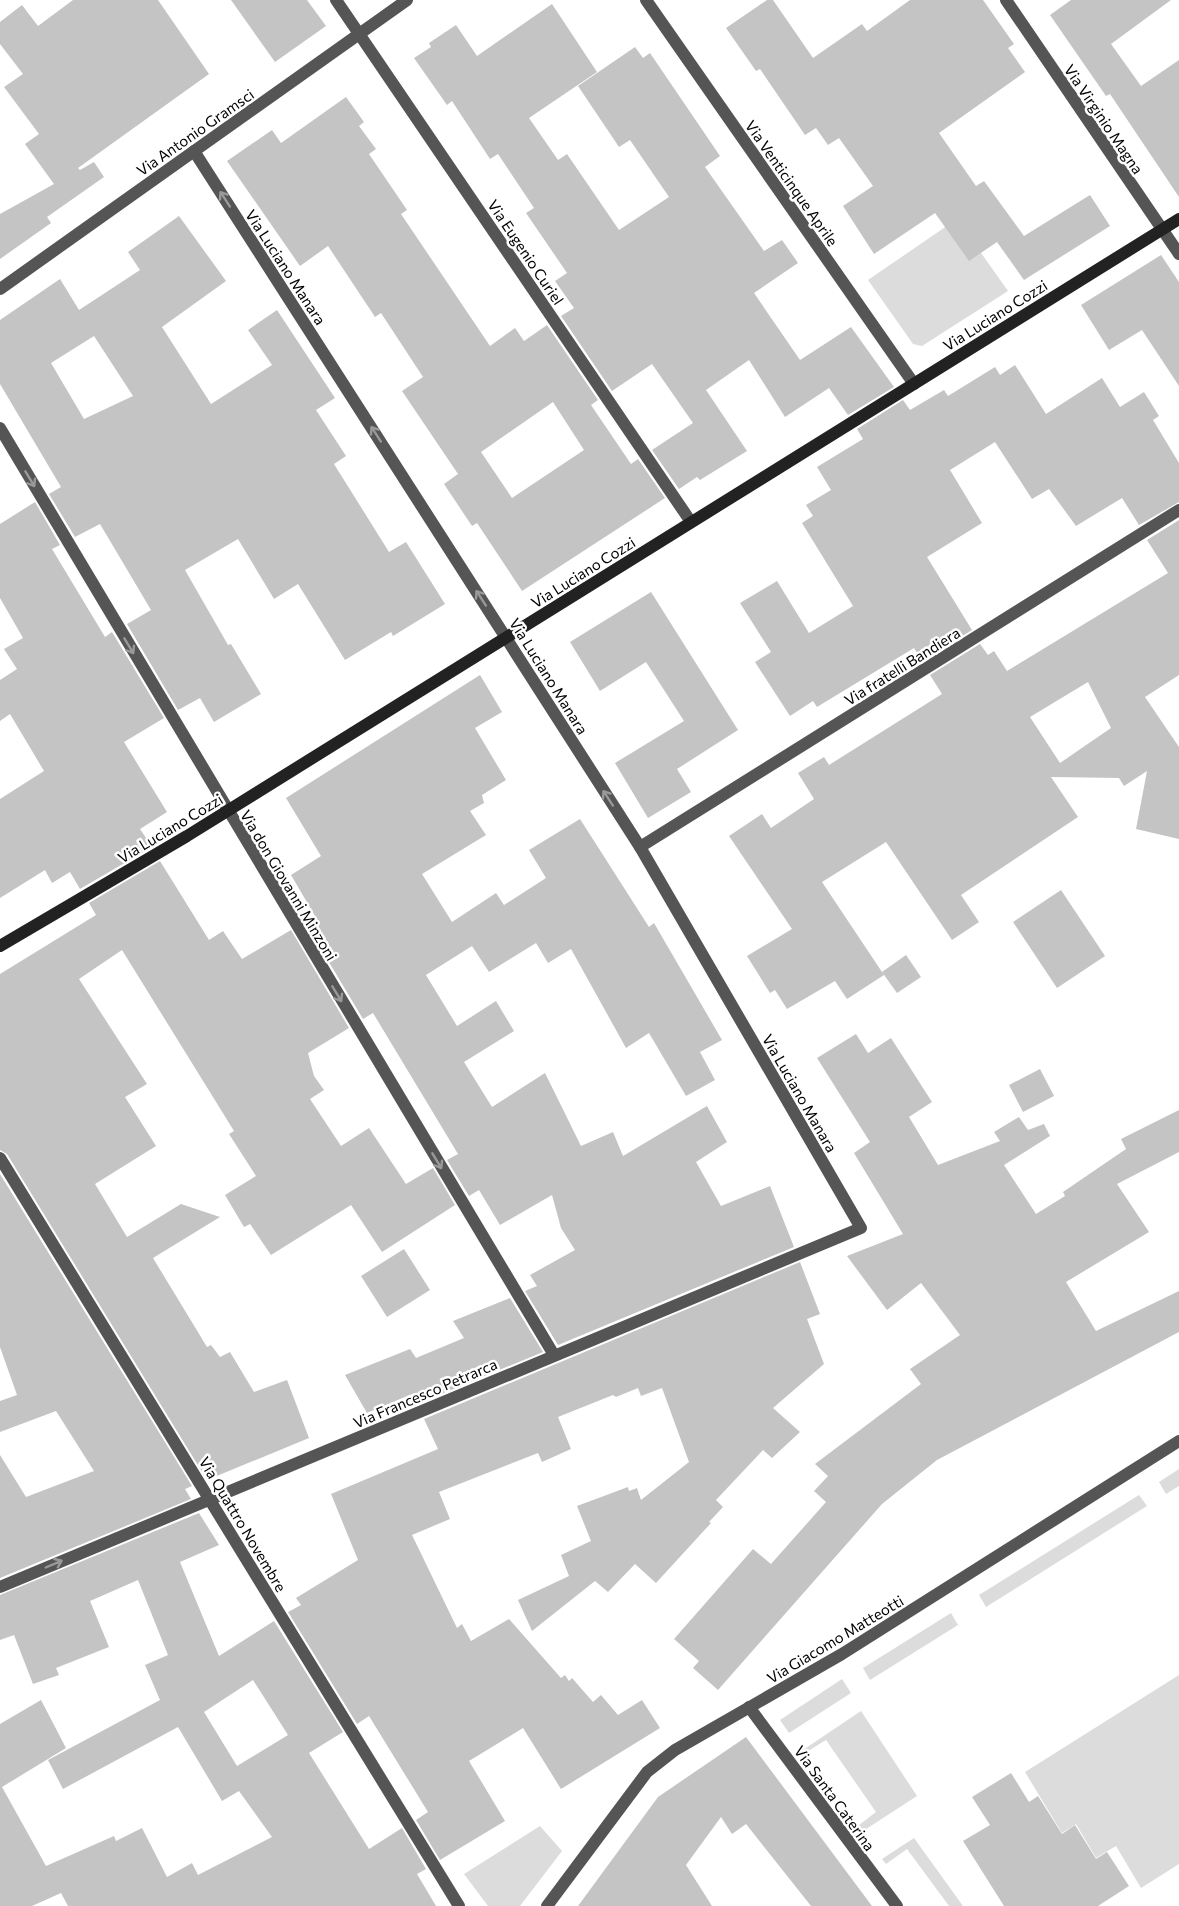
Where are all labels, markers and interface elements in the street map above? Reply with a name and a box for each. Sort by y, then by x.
street label: Via Virginio Magna [1061,61,1147,177]
street label: Via Antonio Gramsci [133,85,257,179]
street label: Via Venticinque Aprile [742,117,842,249]
one-way arrow [218,191,230,208]
street label: Via Eugenio Curiel [484,196,568,308]
street label: Via Luciano Manara [242,206,330,328]
street label: Via Luciano Cozzi [940,276,1050,354]
one-way arrow [369,425,382,442]
one-way arrow [24,470,36,487]
street label: Via Luciano Cozzi [528,533,638,611]
one-way arrow [475,589,488,606]
street label: Via Luciano Manara [506,615,592,737]
street label: Via fratelli Bandiera [841,623,963,709]
one-way arrow [124,637,136,654]
one-way arrow [602,789,615,806]
street label: Via Luciano Cozzi [114,790,226,866]
street label: Via don Giovanni Minzoni [237,806,341,964]
one-way arrow [331,985,343,1002]
street label: Via Luciano Manara [759,1031,841,1155]
one-way arrow [432,1152,444,1169]
street label: Via Francesco Petrarca [350,1354,500,1432]
street label: Via Quattro Novembre [196,1453,290,1595]
one-way arrow [44,1558,63,1569]
street label: Via Giacomo Matteotti [763,1591,907,1687]
street label: Via Santa Caterina [791,1742,879,1854]

